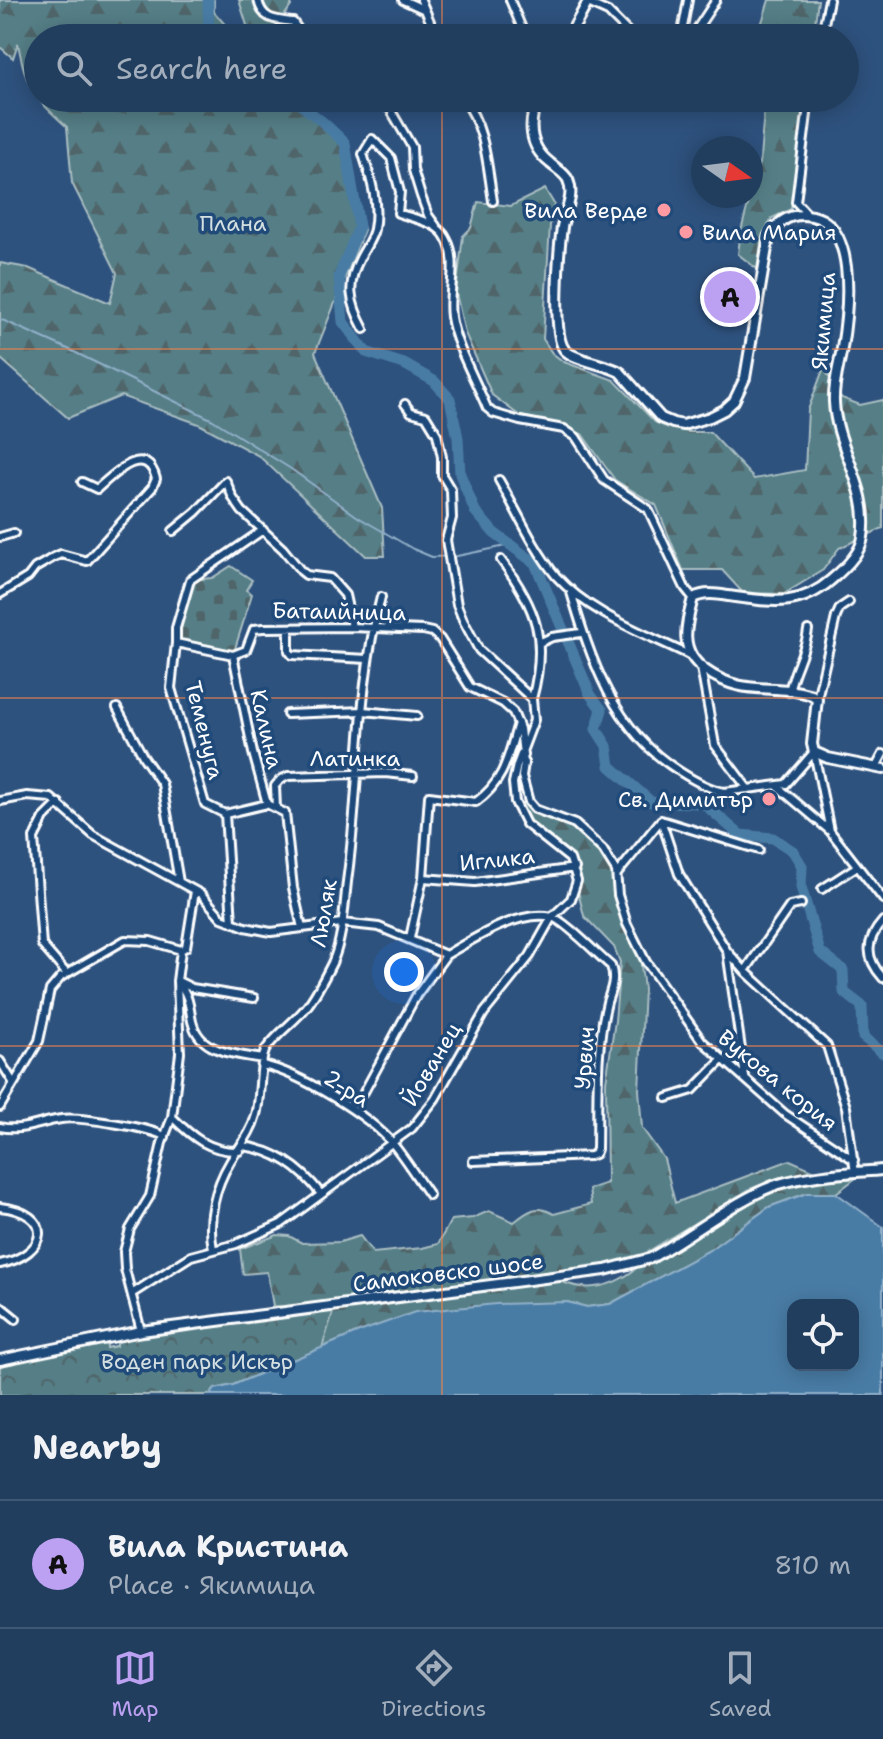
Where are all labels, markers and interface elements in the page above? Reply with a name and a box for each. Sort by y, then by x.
search box [24,24,859,112]
icon: search [52,46,96,90]
text: Search here [116,48,287,89]
north arrow [691,136,763,208]
place label: Вила Верде [524,196,648,225]
marker: Вила Верде [655,201,673,219]
park label: Плана [200,209,267,238]
place label: Вила Мария [702,218,837,247]
marker: Вила Мария [677,223,695,241]
pin: A [704,267,756,327]
street label: Якимица [805,271,842,371]
street label: Батаийница [272,596,407,627]
street label: Теменуга [178,678,231,783]
street label: Калина [243,687,290,772]
street label: Латинка [310,744,400,773]
place label: Св. Димитър [618,785,753,814]
marker: Св. Димитър [760,790,778,808]
street label: Иглика [458,841,536,878]
street label: Люляк [303,876,344,950]
your location [384,952,424,992]
street label: Йованец [395,1017,468,1112]
street label: Вукова кория [712,1023,844,1138]
street label: Урвич [568,1026,601,1090]
street label: 2-ра [318,1063,375,1114]
street label: Самоковско шосе [351,1246,545,1299]
map controls [787,1299,859,1371]
button: locate [787,1299,859,1371]
park label: Воден парк Искър [101,1347,293,1376]
text: Nearby [32,1424,162,1470]
text: Вила Кристина [108,1526,348,1567]
text: A [48,1547,68,1582]
text: 810 m [774,1547,851,1582]
text: Place · Якимица [108,1567,315,1602]
tab: Map [111,1646,159,1723]
tab: Directions [381,1646,486,1723]
tab: Saved [709,1646,772,1723]

